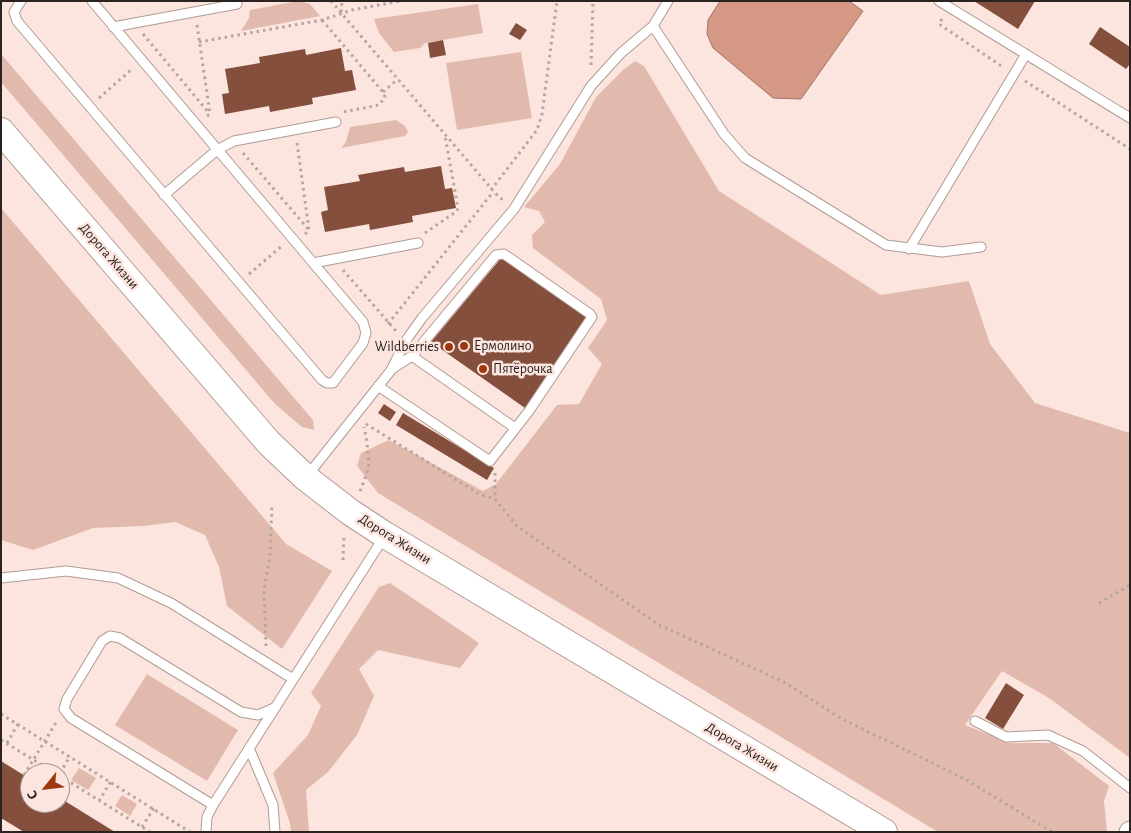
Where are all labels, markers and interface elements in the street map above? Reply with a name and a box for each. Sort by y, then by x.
street label: Дорога Жизни [76,219,142,293]
place label: Ермолино [474,338,532,354]
place label: Wildberries [375,339,439,355]
marker: Ермолино [458,340,470,352]
marker: Wildberries [443,341,455,353]
place label: Пятёрочка [493,361,553,377]
marker: Пятёрочка [477,363,489,375]
street label: Дорога Жизни [356,510,434,568]
street label: Дорога Жизни [702,719,782,775]
north arrow [20,763,70,813]
text: С [25,788,41,802]

